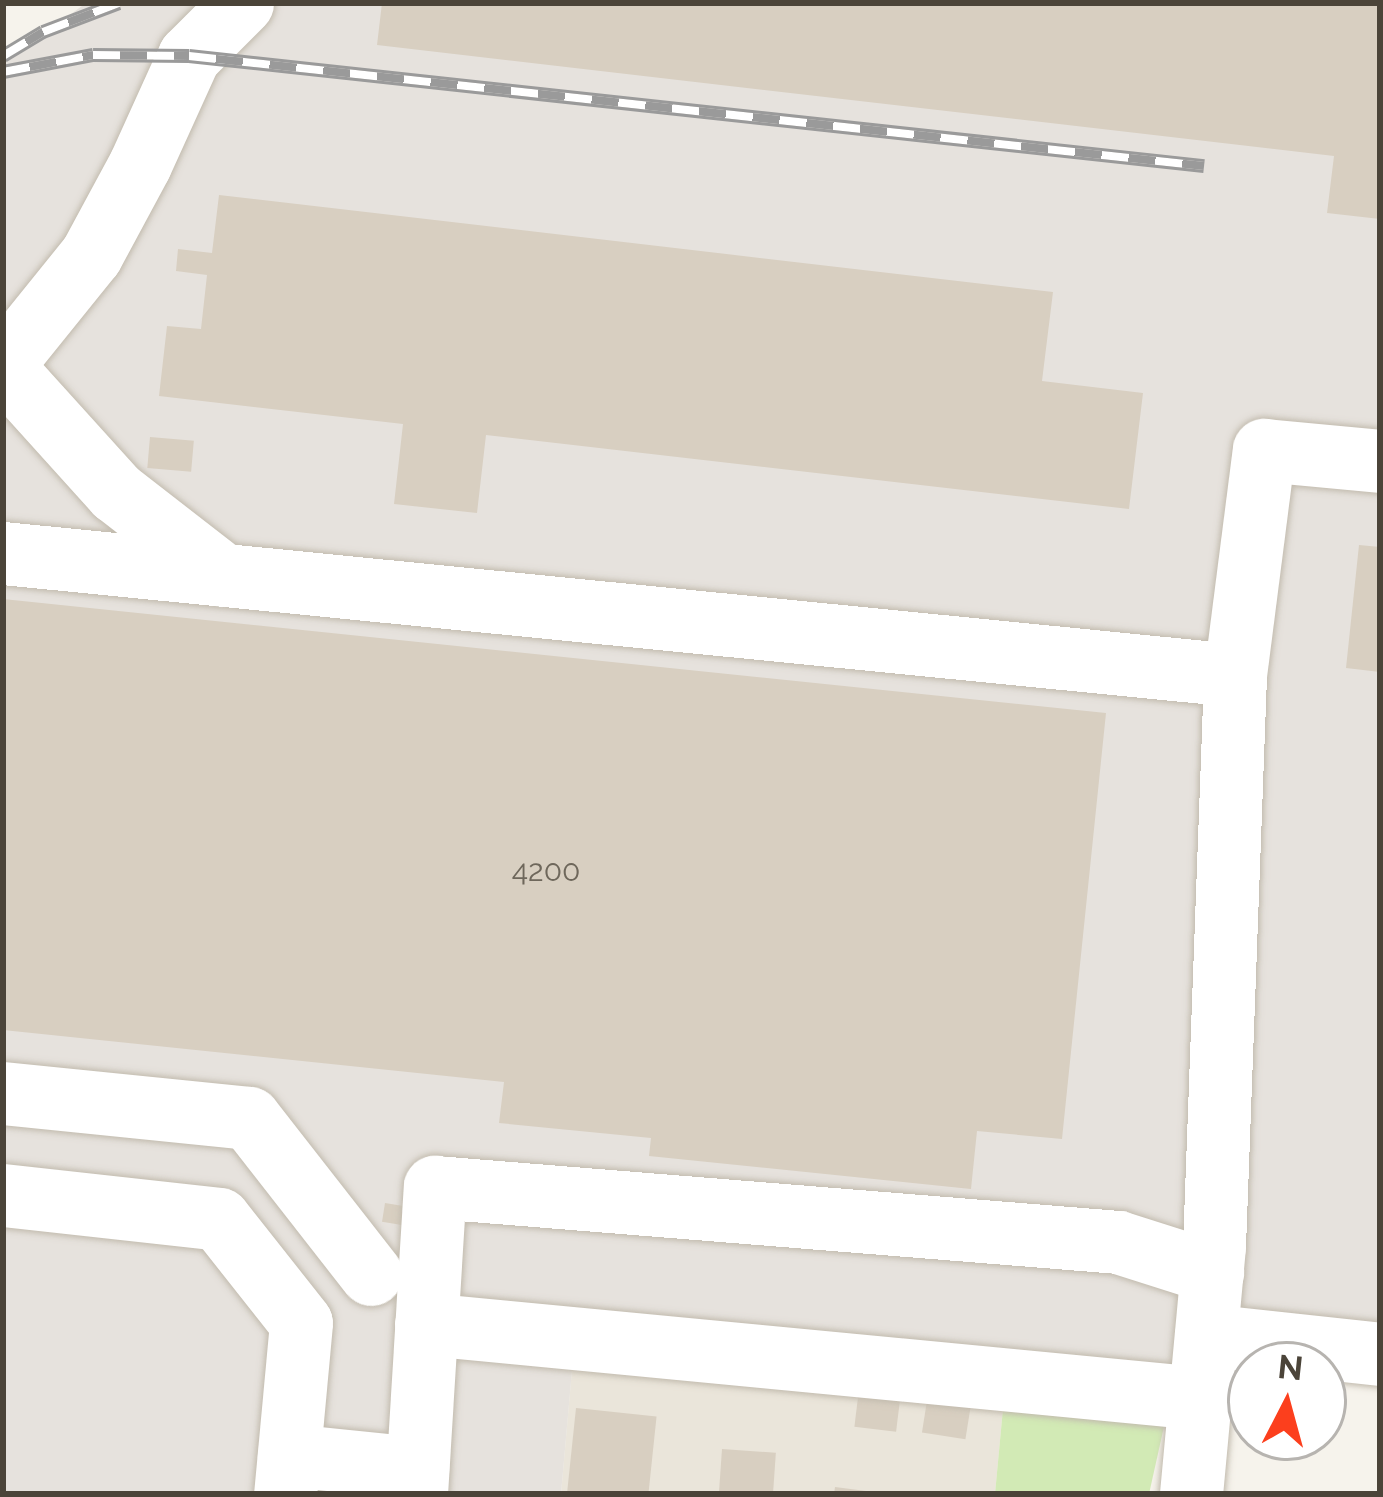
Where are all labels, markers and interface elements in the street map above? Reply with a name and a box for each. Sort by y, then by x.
house number: 4200 [512,853,580,889]
north arrow [1227,1341,1347,1461]
text: N [1276,1347,1305,1388]

